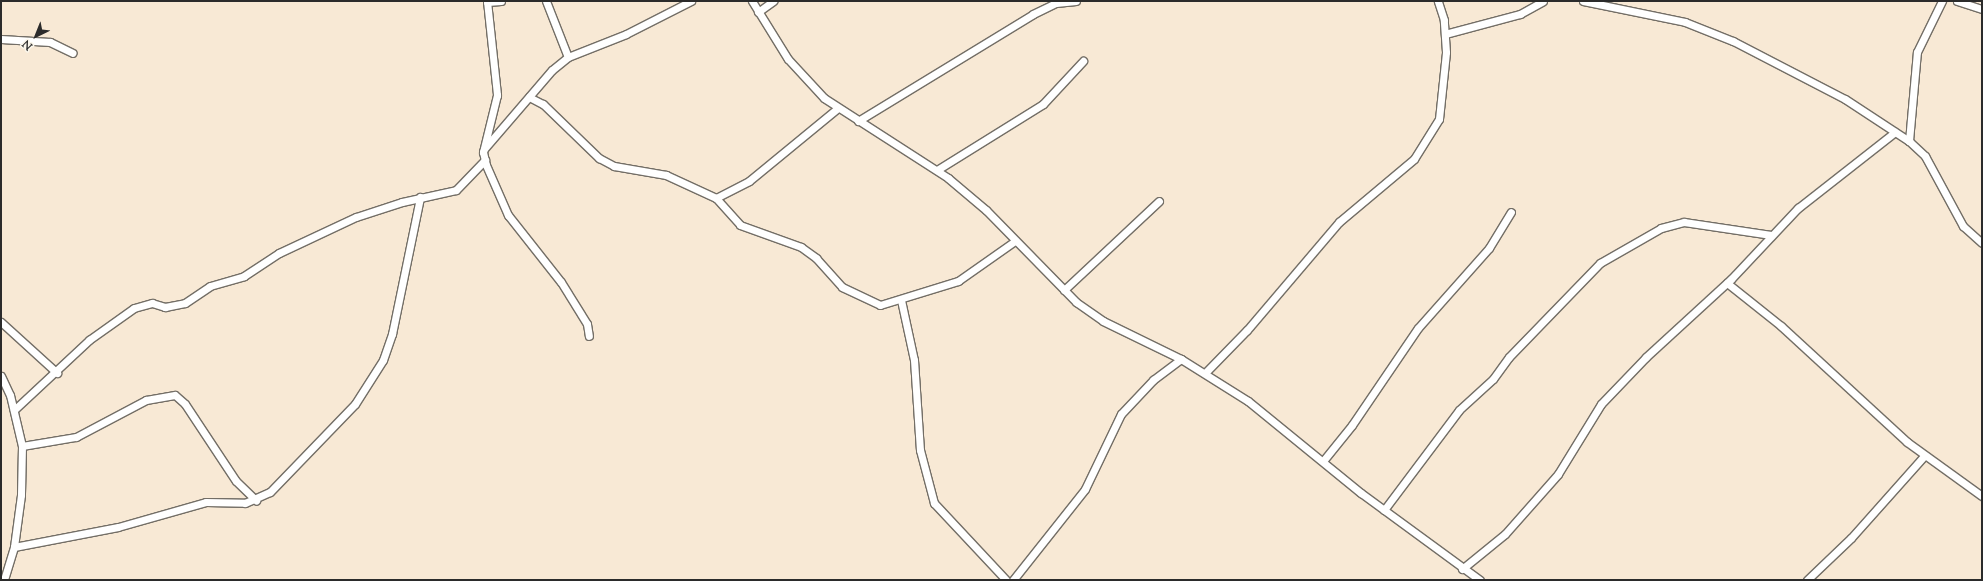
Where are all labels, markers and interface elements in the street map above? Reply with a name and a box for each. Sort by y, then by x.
north arrow [16,16,56,56]
text: N [19,36,36,54]

